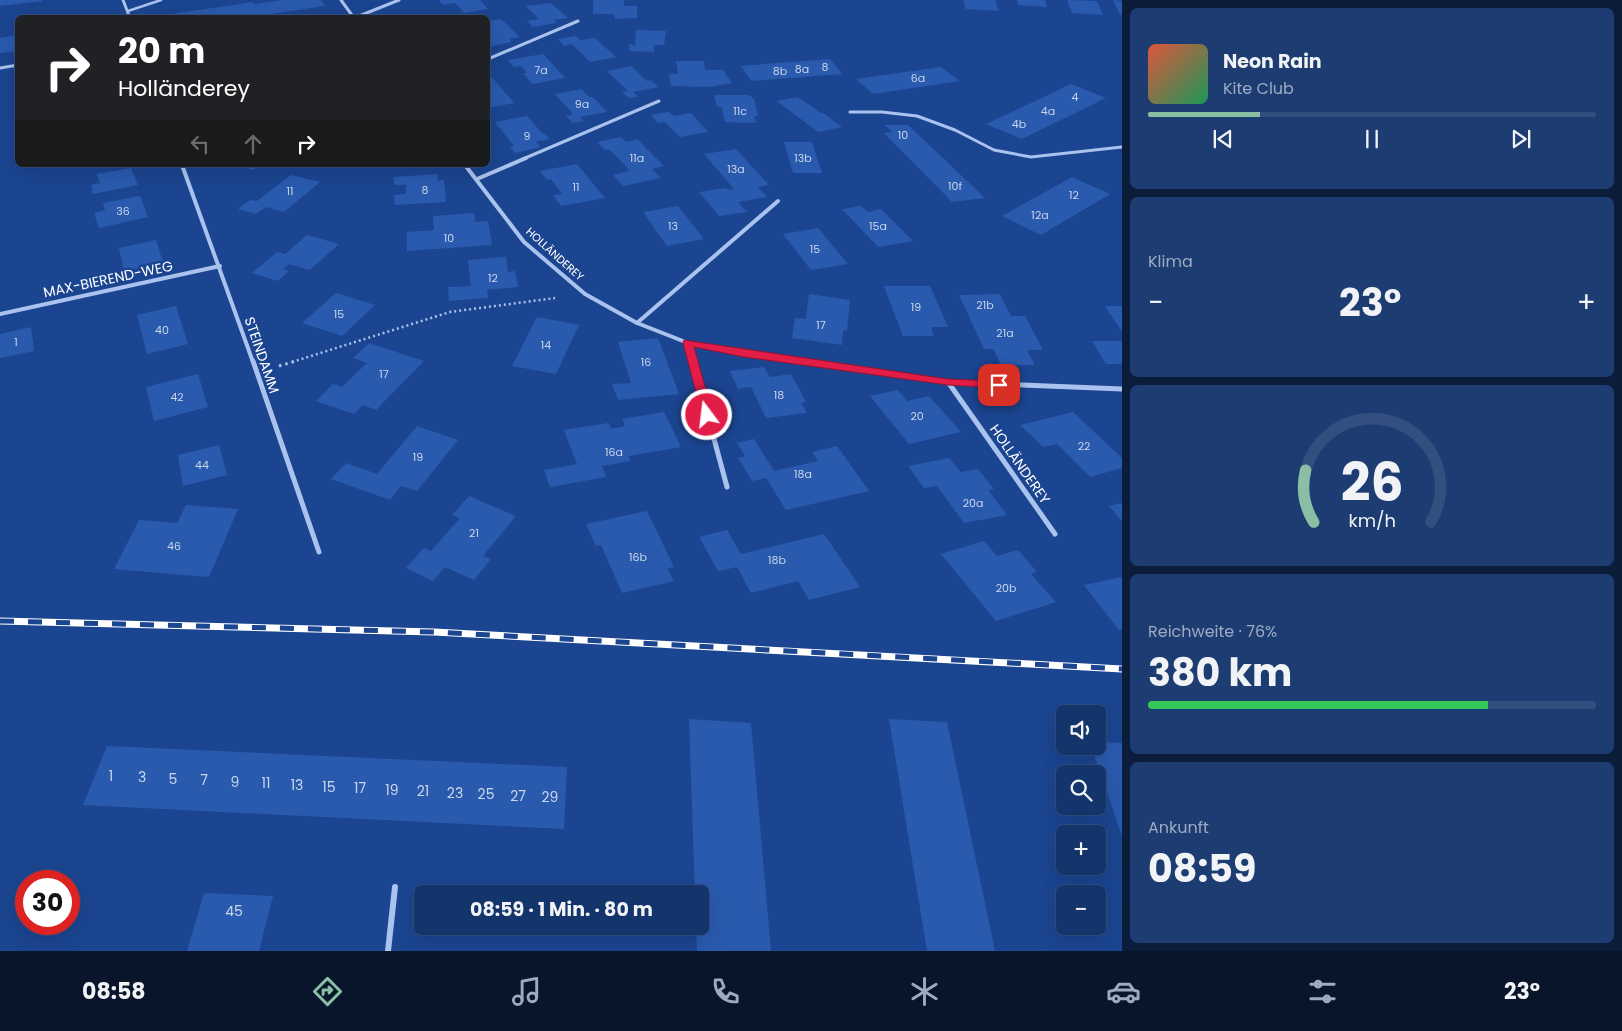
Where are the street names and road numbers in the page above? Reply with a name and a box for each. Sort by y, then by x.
street label: HOLLÄNDEREY [522,224,588,285]
street label: MAX-BIEREND-WEG [41,255,175,303]
street label: STEINDAMM [240,314,284,396]
street label: HOLLÄNDEREY [985,420,1055,508]

